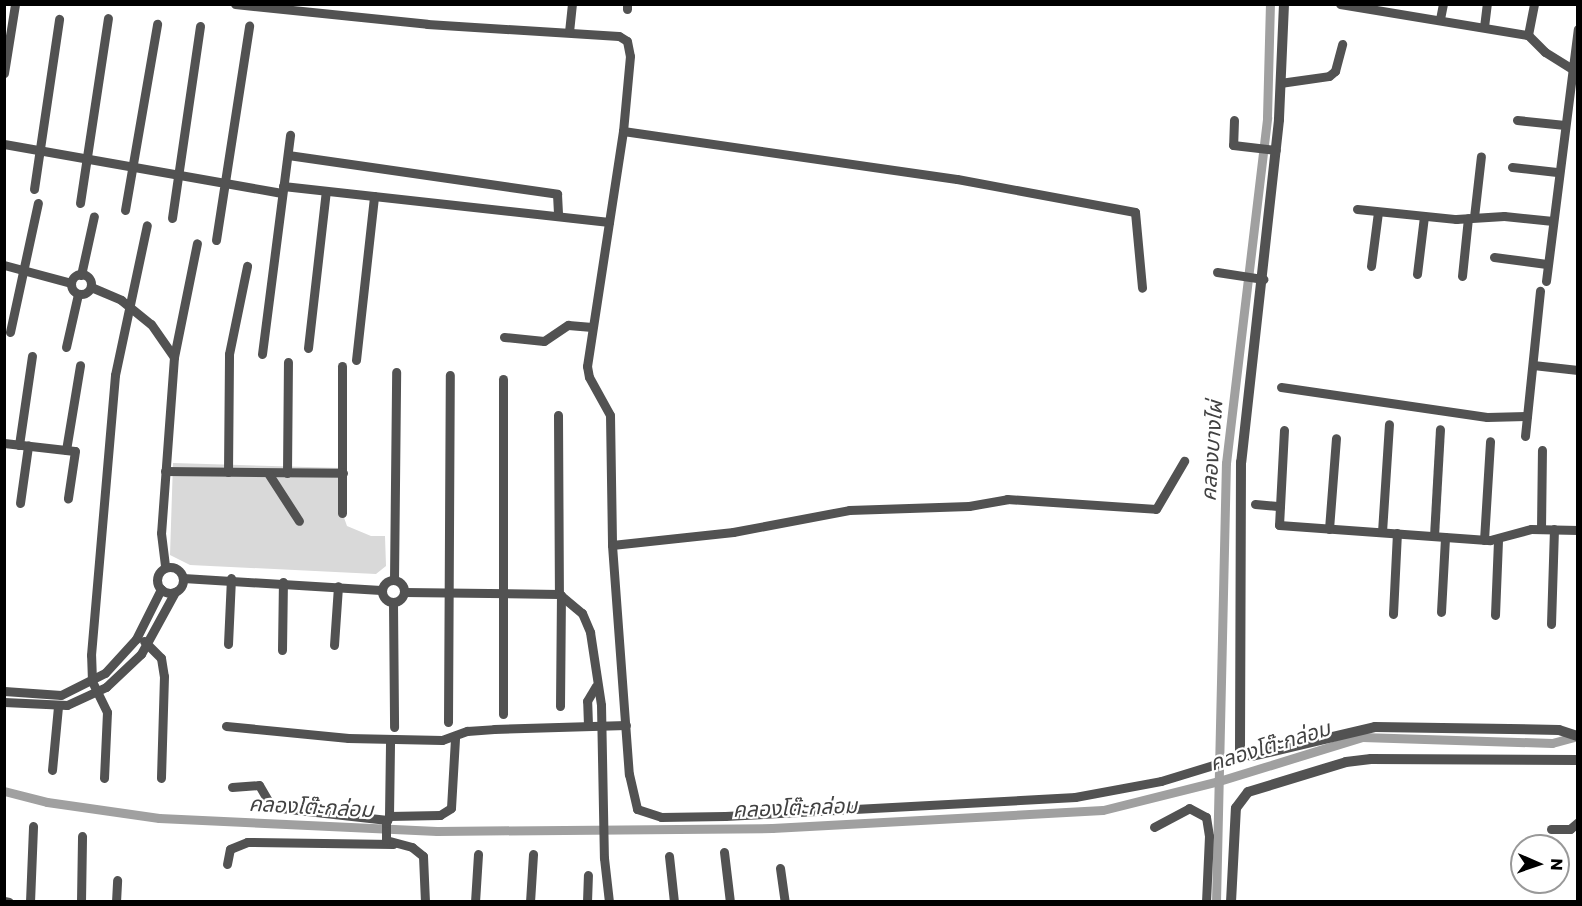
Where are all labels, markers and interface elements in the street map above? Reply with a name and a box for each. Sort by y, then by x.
water label: คลองบางไผ่ [1196,400,1228,502]
water label: คลองโต๊ะกล่อม [1207,716,1333,776]
water label: คลองโต๊ะกล่อม [248,791,374,823]
water label: คลองโต๊ะกล่อม [732,793,858,823]
north arrow [1510,834,1570,894]
text: N [1545,858,1568,871]

